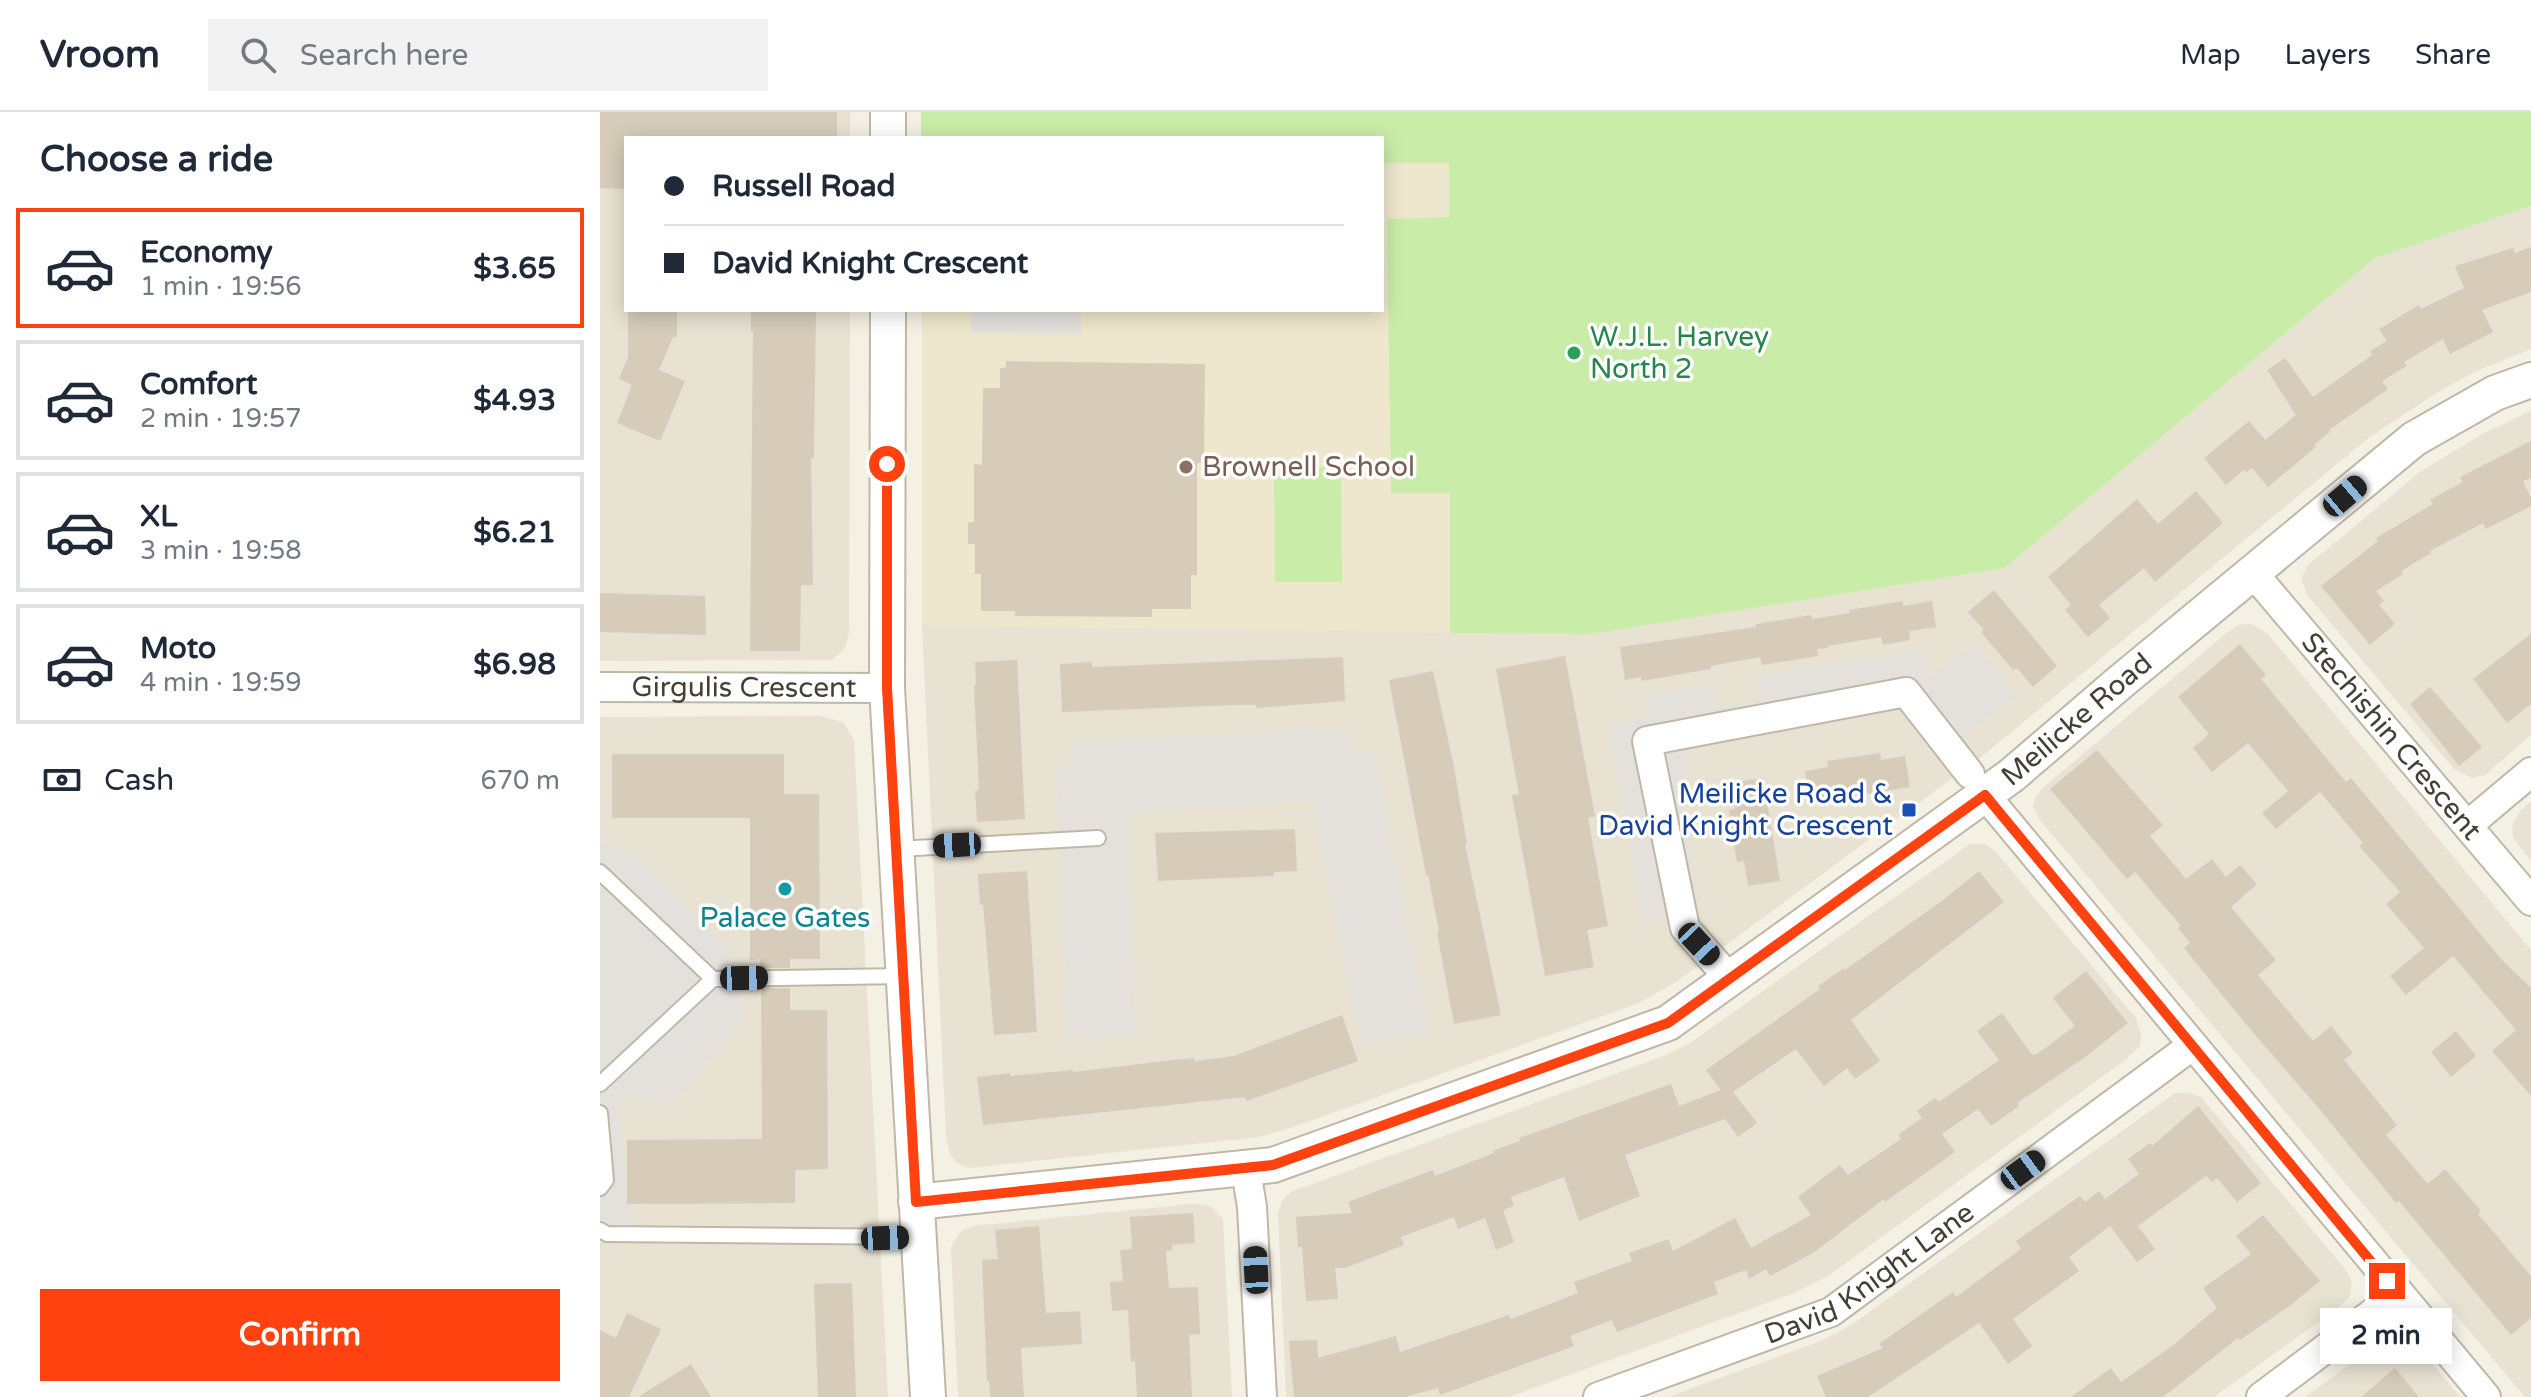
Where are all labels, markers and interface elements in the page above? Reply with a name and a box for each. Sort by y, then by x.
search box [208,19,768,91]
text: Vroom [40,32,160,78]
icon: search [236,33,280,77]
text: Search here [300,37,468,74]
text: Map [2180,38,2241,72]
text: Layers [2285,38,2371,72]
text: Share [2415,38,2491,72]
text: Choose a ride [40,138,273,181]
text: Russell Road [712,168,896,205]
icon: car [44,232,116,304]
text: Economy [140,234,273,271]
text: David Knight Crescent [712,245,1028,282]
text: $3.65 [473,250,556,287]
text: 1 min · 19:56 [140,271,302,302]
place label: W.J.L. Harvey North 2 [1590,320,1769,386]
marker: W.J.L. Harvey North 2 [1565,344,1583,362]
icon: car [44,364,116,436]
text: Comfort [140,366,258,403]
text: $4.93 [473,382,556,419]
text: 2 min · 19:57 [140,403,302,434]
route start [869,446,905,482]
place label: Brownell School [1202,450,1415,484]
marker: Brownell School [1177,458,1195,476]
car [2319,471,2371,521]
icon: car [44,496,116,568]
text: XL [140,498,177,535]
text: $6.21 [473,514,556,551]
text: 3 min · 19:58 [140,535,302,566]
street label: Stechishin Crescent [2294,626,2489,847]
icon: car [44,628,116,700]
text: Moto [140,630,216,667]
text: $6.98 [473,646,556,683]
street label: Meilicke Road [1995,646,2159,793]
text: 4 min · 19:59 [140,667,302,698]
street label: Girgulis Crescent [631,670,857,705]
icon: cash [40,758,84,802]
text: Cash [104,762,174,799]
text: 670 m [480,765,560,796]
place label: Meilicke Road & David Knight Crescent [1598,777,1893,843]
marker: Meilicke Road & David Knight Crescent [1900,801,1918,819]
car [932,832,982,858]
marker: Palace Gates [776,880,794,898]
place label: Palace Gates [700,901,870,935]
car [1674,918,1724,970]
car [720,966,768,990]
car [1997,1146,2049,1194]
street label: David Knight Lane [1760,1195,1981,1352]
car [861,1225,909,1251]
car [1243,1245,1269,1295]
route end [2369,1263,2405,1299]
button: Confirm [40,1289,560,1381]
callout: 2 min [2321,1309,2453,1365]
text: 2 min [2351,1320,2421,1351]

